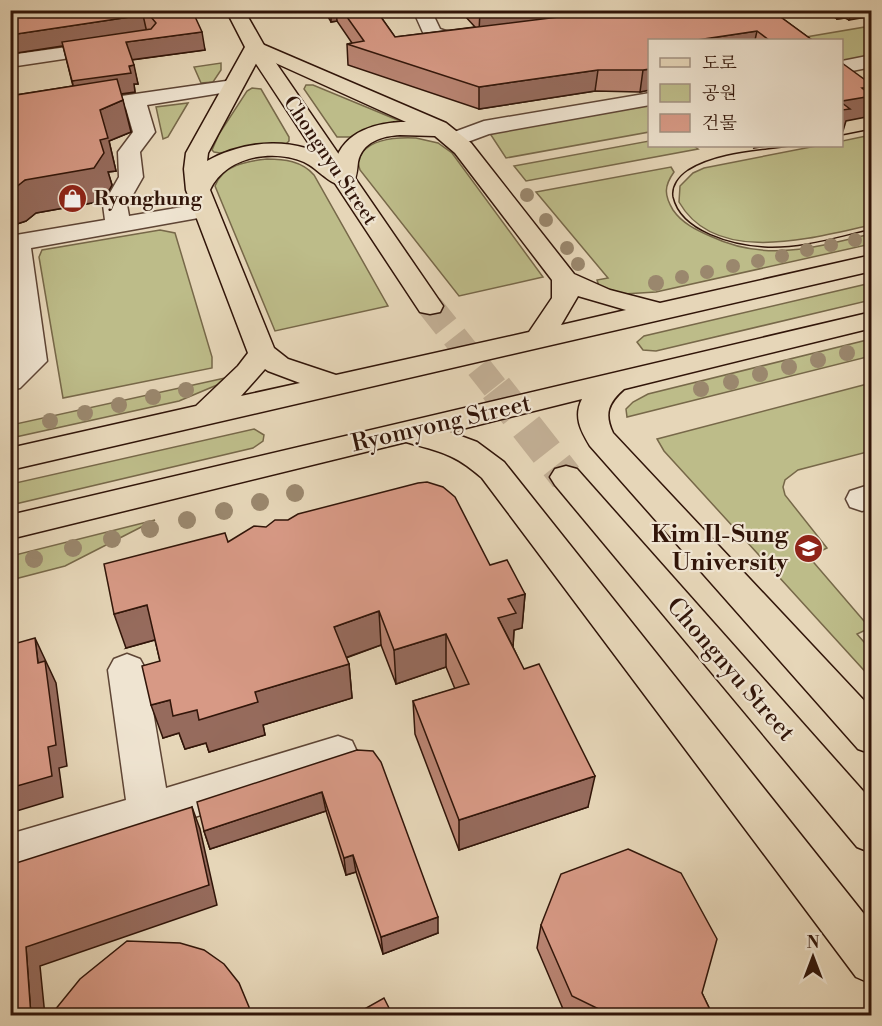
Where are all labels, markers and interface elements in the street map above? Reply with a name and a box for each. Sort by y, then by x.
legend [648,39,843,147]
text: 도로 [702,52,737,75]
text: 공원 [702,82,737,105]
street label: Chongnyu Street [277,91,382,230]
text: 건물 [702,112,737,135]
shop icon: Ryonghung [57,182,89,214]
place label: Ryonghung [94,187,202,212]
street label: Ryomyong Street [349,389,534,459]
place label: Kim Il-Sung University [651,520,789,578]
school or university icon: Kim Il-Sung University [793,532,825,564]
street label: Chongnyu Street [660,592,801,748]
north arrow [783,927,843,987]
text: N [807,933,820,953]

